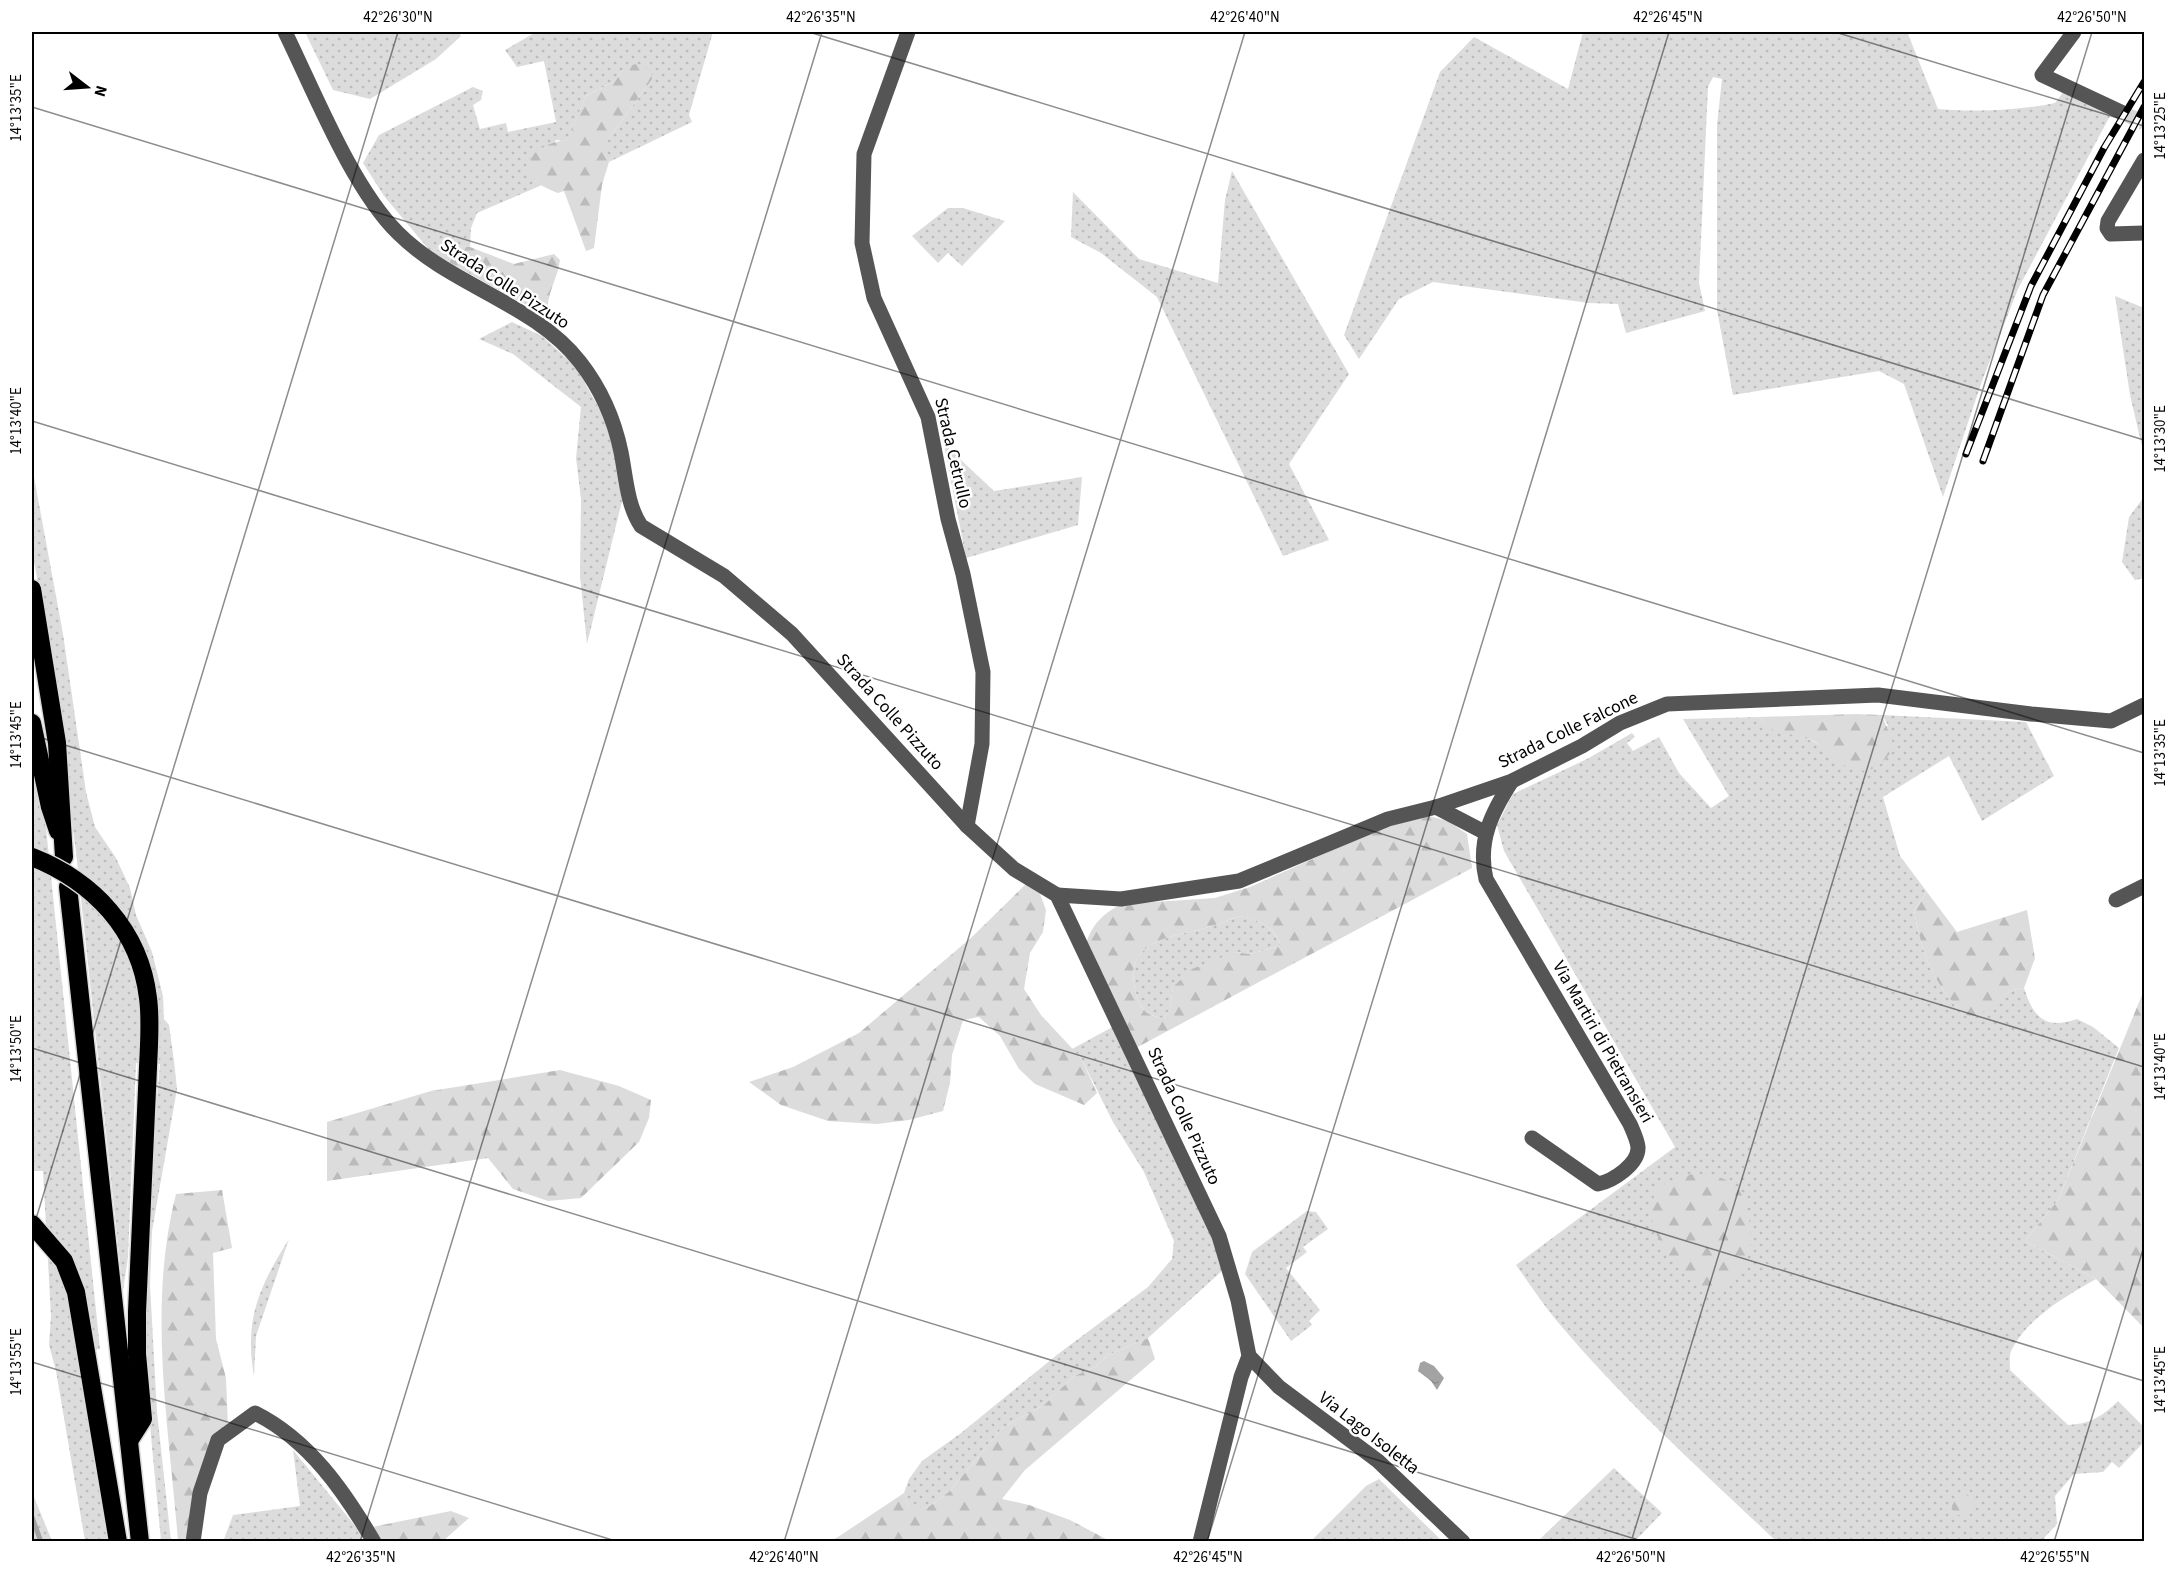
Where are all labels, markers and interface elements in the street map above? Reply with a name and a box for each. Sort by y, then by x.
text: 42°26'30"N [363,7,433,28]
text: 42°26'35"N [786,7,856,28]
text: 42°26'40"N [1210,7,1280,28]
text: 42°26'45"N [1633,7,1703,28]
text: 42°26'50"N [2057,7,2127,28]
north arrow [57,57,117,117]
text: 14°13'35"E [6,74,27,142]
text: N [88,83,112,99]
text: 14°13'25"E [2150,92,2171,160]
street label: Strada Colle Pizzuto [435,233,575,335]
text: 14°13'40"E [6,387,27,455]
street label: Strada Cetrullo [928,395,978,511]
text: 14°13'30"E [2150,405,2171,473]
street label: Strada Colle Pizzuto [831,648,949,776]
street label: Strada Colle Falcone [1494,685,1642,775]
text: 14°13'45"E [6,701,27,769]
text: 14°13'35"E [2150,719,2171,787]
street label: Via Martiri di Pietransieri [1546,956,1660,1128]
text: 14°13'50"E [6,1015,27,1083]
text: 14°13'40"E [2150,1033,2171,1101]
street label: Strada Colle Pizzuto [1141,1043,1227,1189]
text: 14°13'55"E [6,1328,27,1396]
text: 14°13'45"E [2150,1346,2171,1414]
street label: Via Lago Isoletta [1313,1386,1425,1480]
text: 42°26'35"N [326,1547,396,1568]
text: 42°26'40"N [749,1547,819,1568]
text: 42°26'45"N [1173,1547,1243,1568]
text: 42°26'50"N [1596,1547,1666,1568]
text: 42°26'55"N [2020,1547,2090,1568]

